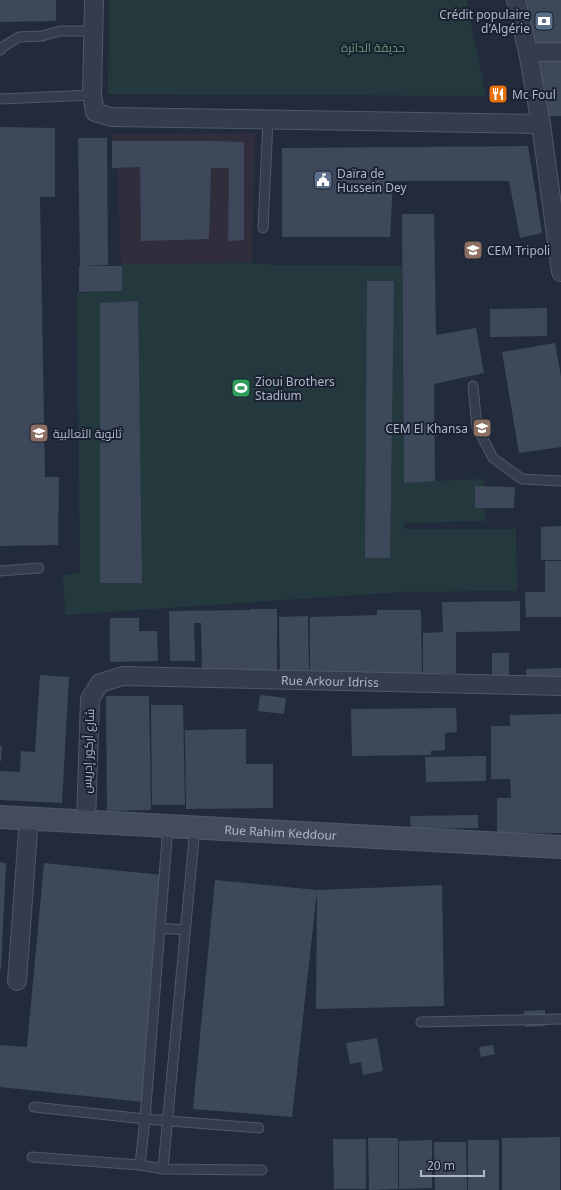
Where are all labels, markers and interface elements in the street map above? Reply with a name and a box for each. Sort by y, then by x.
place label: Crédit populaire d'Algérie [439,6,530,37]
bank icon: Crédit populaire d'Algérie [533,10,555,32]
park label: حديقة الدائرة [341,39,405,56]
restaurant icon: Mc Foul [487,83,509,105]
place label: Mc Foul [512,86,556,103]
place label: Daïra de Hussein Dey [337,165,407,196]
public building icon: Daïra de Hussein Dey [312,169,334,191]
school or university icon: CEM Tripoli [462,239,484,261]
place label: CEM Tripoli [487,242,550,259]
place label: Zioui Brothers Stadium [255,373,335,404]
sports icon: Zioui Brothers Stadium [230,377,252,399]
school or university icon: CEM El Khansa [471,417,493,439]
place label: CEM El Khansa [385,420,468,437]
school or university icon: ثانوية الثعالبية [28,422,50,444]
place label: ثانوية الثعالبية [53,425,122,442]
street label: Rue Arkour Idriss [281,671,379,690]
street label: شارع أركور إدريس [78,708,98,794]
street label: Rue Rahim Keddour [224,821,337,843]
scale bar [421,1152,484,1178]
text: 20 m [427,1157,455,1174]

